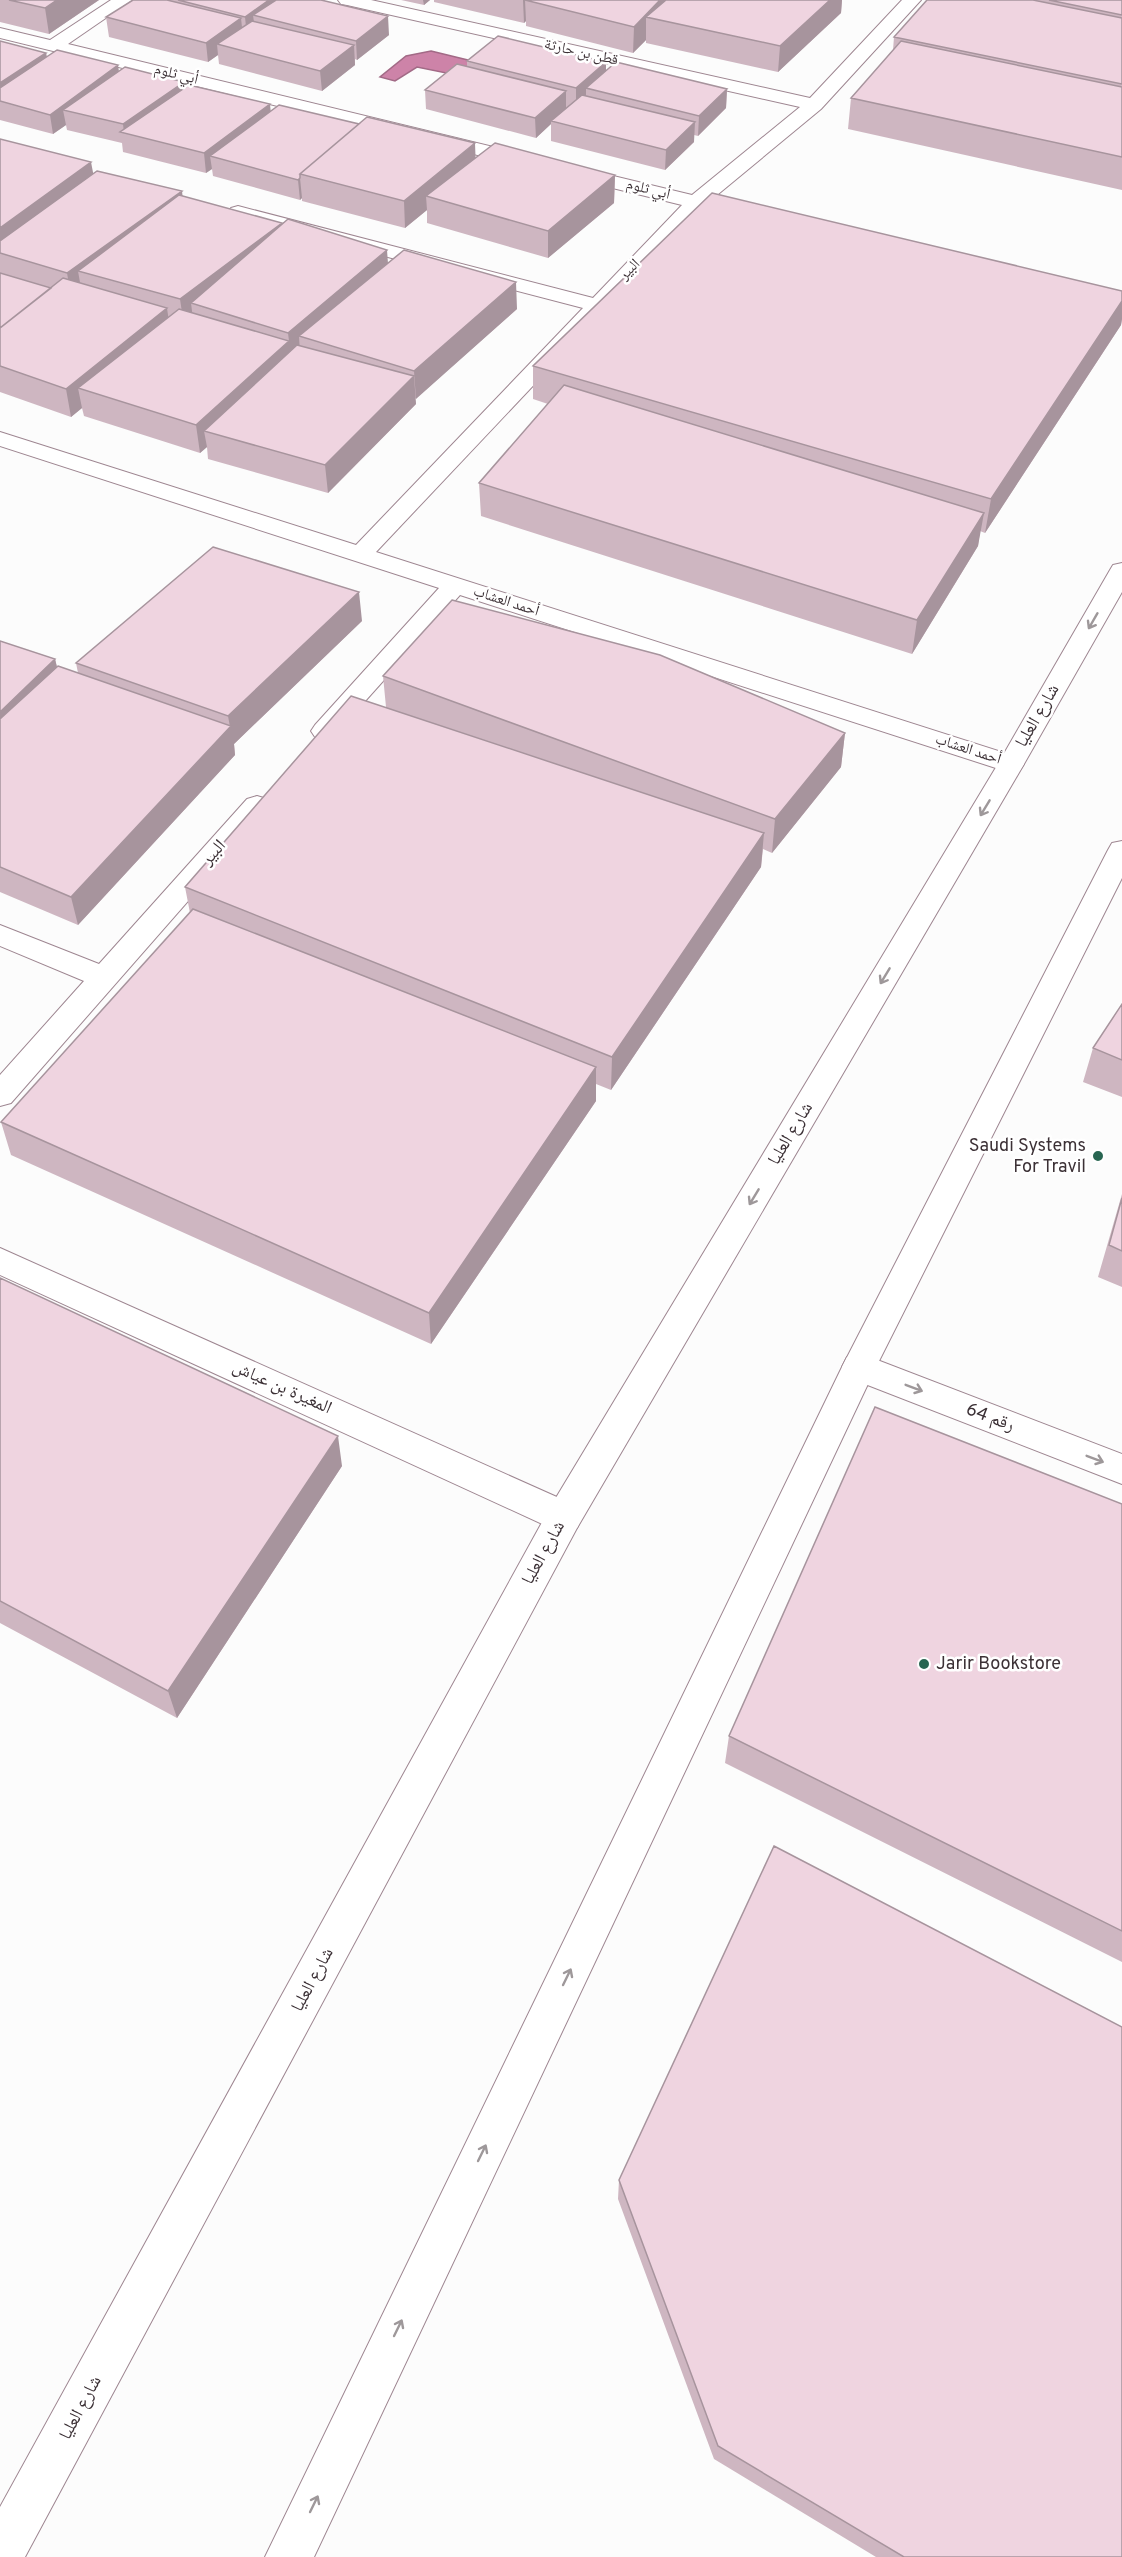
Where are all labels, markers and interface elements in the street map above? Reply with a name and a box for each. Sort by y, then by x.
street label: قطن بن حارثة [542,35,620,71]
street label: أبي ثلوم [152,60,200,90]
street label: أبي ثلوم [624,175,672,205]
street label: البير [615,255,645,285]
street label: أحمد العشاب [471,582,542,622]
one-way arrow [1087,612,1099,629]
street label: شارع العليا [1011,680,1065,752]
street label: أحمد العشاب [933,730,1004,770]
one-way arrow [979,799,991,816]
street label: البير [196,835,232,872]
one-way arrow [879,967,891,984]
street label: شارع العليا [763,1098,819,1170]
place label: Saudi Systems For Travil [969,1135,1086,1179]
marker: Saudi Systems For Travil [1091,1149,1105,1163]
one-way arrow [747,1188,759,1205]
street label: المغيرة بن عياش [229,1356,335,1420]
one-way arrow [904,1383,922,1394]
street label: رقم 64 [962,1398,1018,1438]
one-way arrow [1086,1454,1104,1465]
street label: شارع العليا [517,1517,571,1589]
place label: Jarir Bookstore [936,1653,1061,1676]
marker: Jarir Bookstore [917,1657,931,1671]
street label: شارع العليا [287,1944,339,2016]
one-way arrow [561,1968,573,1986]
one-way arrow [477,2144,489,2162]
one-way arrow [393,2320,405,2338]
street label: شارع العليا [55,2372,107,2444]
one-way arrow [308,2496,320,2514]

